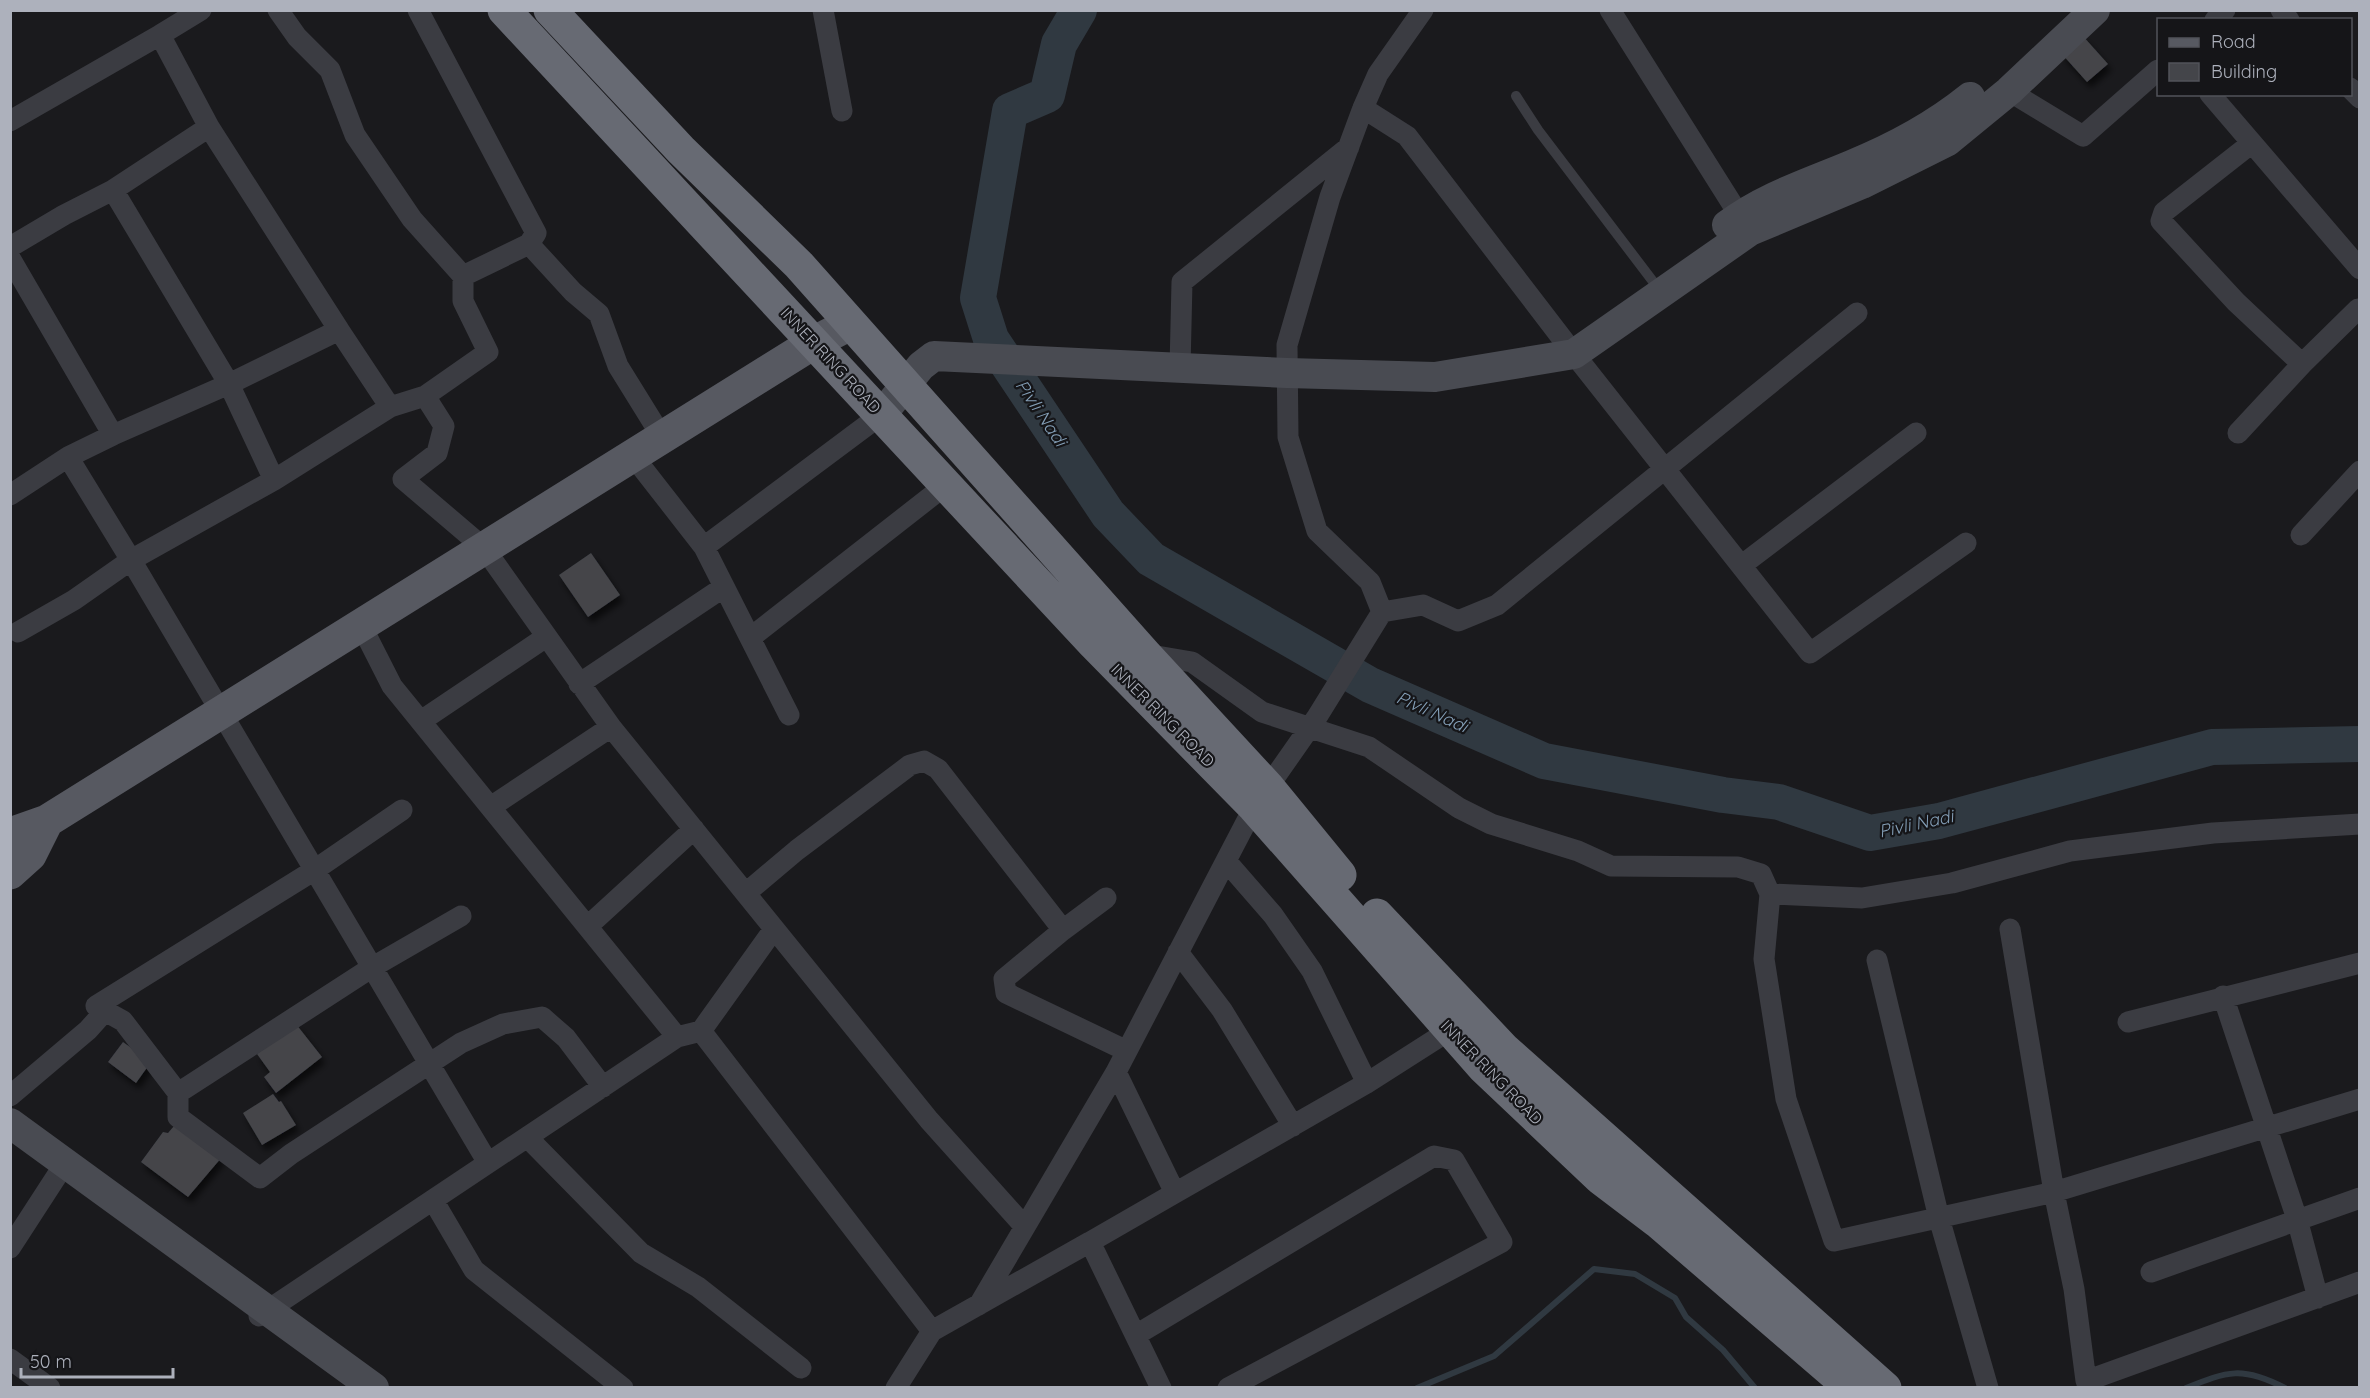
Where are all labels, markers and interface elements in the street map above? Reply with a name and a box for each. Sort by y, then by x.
legend [2157,18,2352,96]
text: Road [2211,30,2256,53]
text: Building [2211,60,2277,83]
street label: INNER RING ROAD [777,303,885,417]
water label: Pivli Nadi [1011,375,1073,452]
street label: INNER RING ROAD [1107,659,1219,771]
water label: Pivli Nadi [1393,686,1473,738]
water label: Pivli Nadi [1876,804,1957,843]
street label: INNER RING ROAD [1437,1015,1547,1129]
scale bar [21,1341,172,1379]
text: 50 m [30,1350,72,1373]

